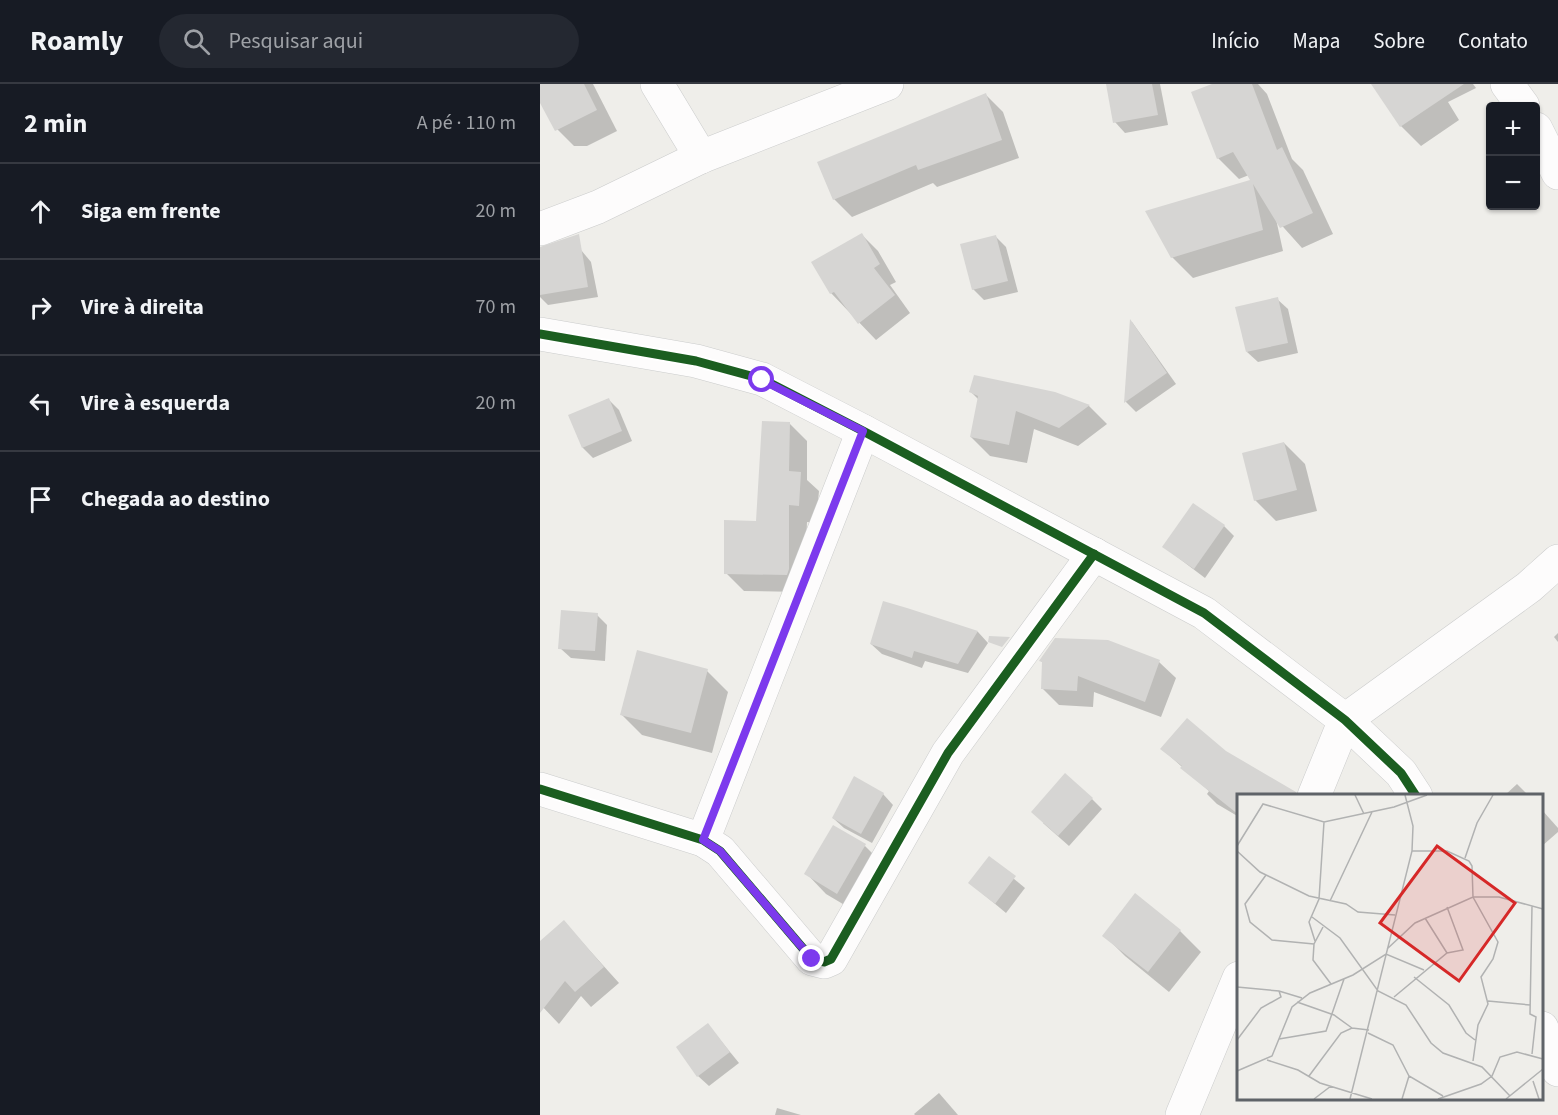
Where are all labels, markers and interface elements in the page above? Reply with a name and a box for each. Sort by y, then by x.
search box [159,14,579,68]
text: Roamly [30,21,123,61]
icon: search [180,25,213,58]
text: Pesquisar aqui [228,25,363,57]
text: Início [1211,26,1259,56]
text: Mapa [1292,26,1340,56]
text: Sobre [1373,26,1425,56]
text: Contato [1458,26,1528,56]
map controls [1486,102,1540,210]
button: + [1486,102,1540,156]
text: 2 min [24,105,87,142]
text: A pé · 110 m [417,109,516,137]
button: − [1486,156,1540,210]
icon: ahead [24,195,57,228]
text: Siga em frente [81,195,221,227]
text: 20 m [476,197,516,225]
icon: right [24,291,57,324]
text: Vire à direita [81,291,204,323]
text: 70 m [476,293,516,321]
route start [748,366,774,392]
icon: left [24,387,57,420]
text: Vire à esquerda [81,387,230,419]
text: 20 m [476,389,516,417]
icon: arrive [24,483,57,516]
text: Chegada ao destino [81,483,270,515]
inset map [1237,794,1543,1100]
route end [798,945,824,971]

